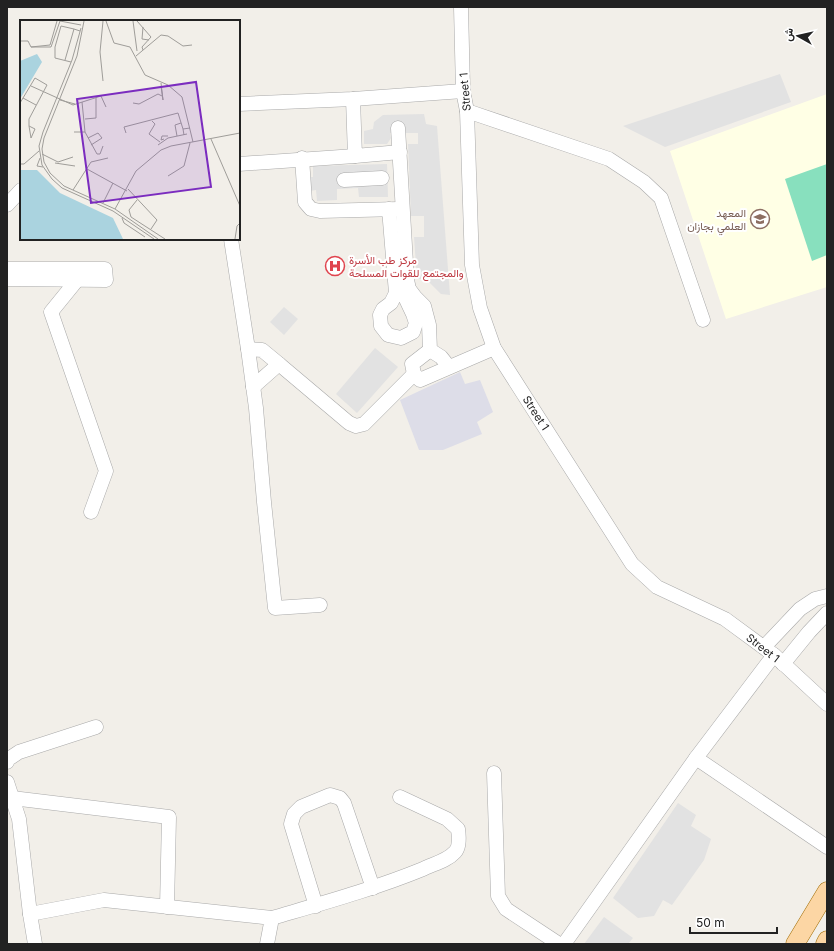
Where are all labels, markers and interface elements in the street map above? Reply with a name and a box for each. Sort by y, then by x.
north arrow [778,16,818,56]
inset map [20,20,240,240]
text: ش [780,27,796,42]
street label: Street 1 [456,72,474,112]
place label: المعهد العلمي بجازان [687,206,746,236]
school or university icon: المعهد العلمي بجازان [749,208,771,230]
place label: مركز طب الأسرة والمجتمع للقوات المسلحة [349,253,464,281]
hospital icon: مركز طب الأسرة والمجتمع للقوات المسلحة [324,255,346,277]
street label: Street 1 [520,393,552,433]
street label: Street 1 [743,631,783,665]
scale bar [690,909,777,935]
text: 50 m [696,915,725,930]

